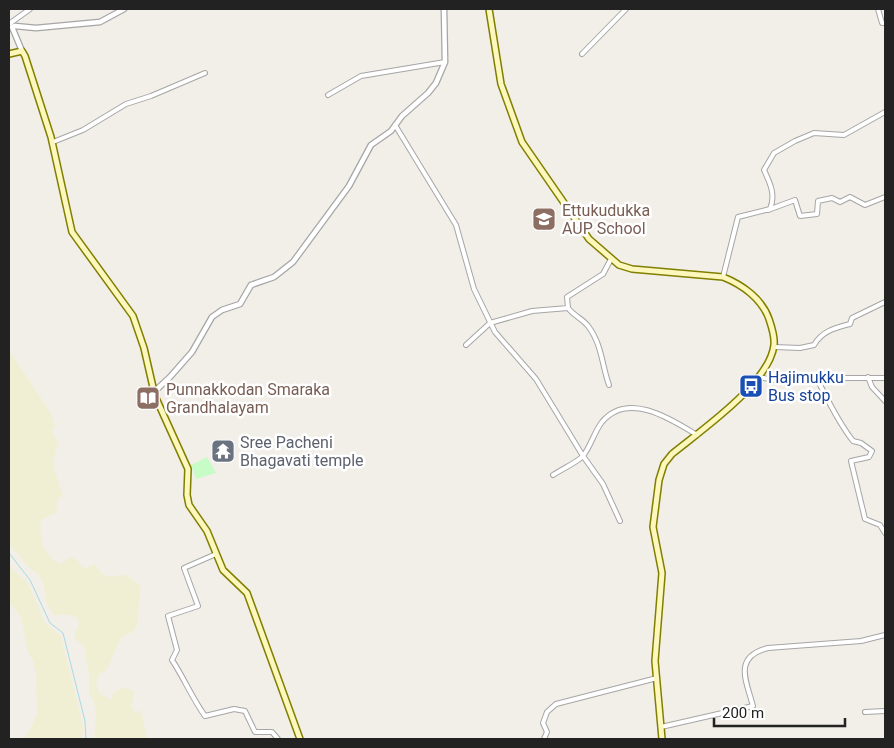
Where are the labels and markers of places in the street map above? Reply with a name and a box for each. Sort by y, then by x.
place label: Ettukudukka AUP School [562,201,650,238]
school or university icon: Ettukudukka AUP School [531,206,557,232]
place label: Hajimukku Bus stop [768,368,844,405]
bus stop icon: Hajimukku Bus stop [738,373,764,399]
place label: Punnakkodan Smaraka Grandhalayam [166,380,330,417]
library icon: Punnakkodan Smaraka Grandhalayam [135,385,161,411]
place label: Sree Pacheni Bhagavati temple [240,433,364,470]
temple icon: Sree Pacheni Bhagavati temple [210,438,236,464]

